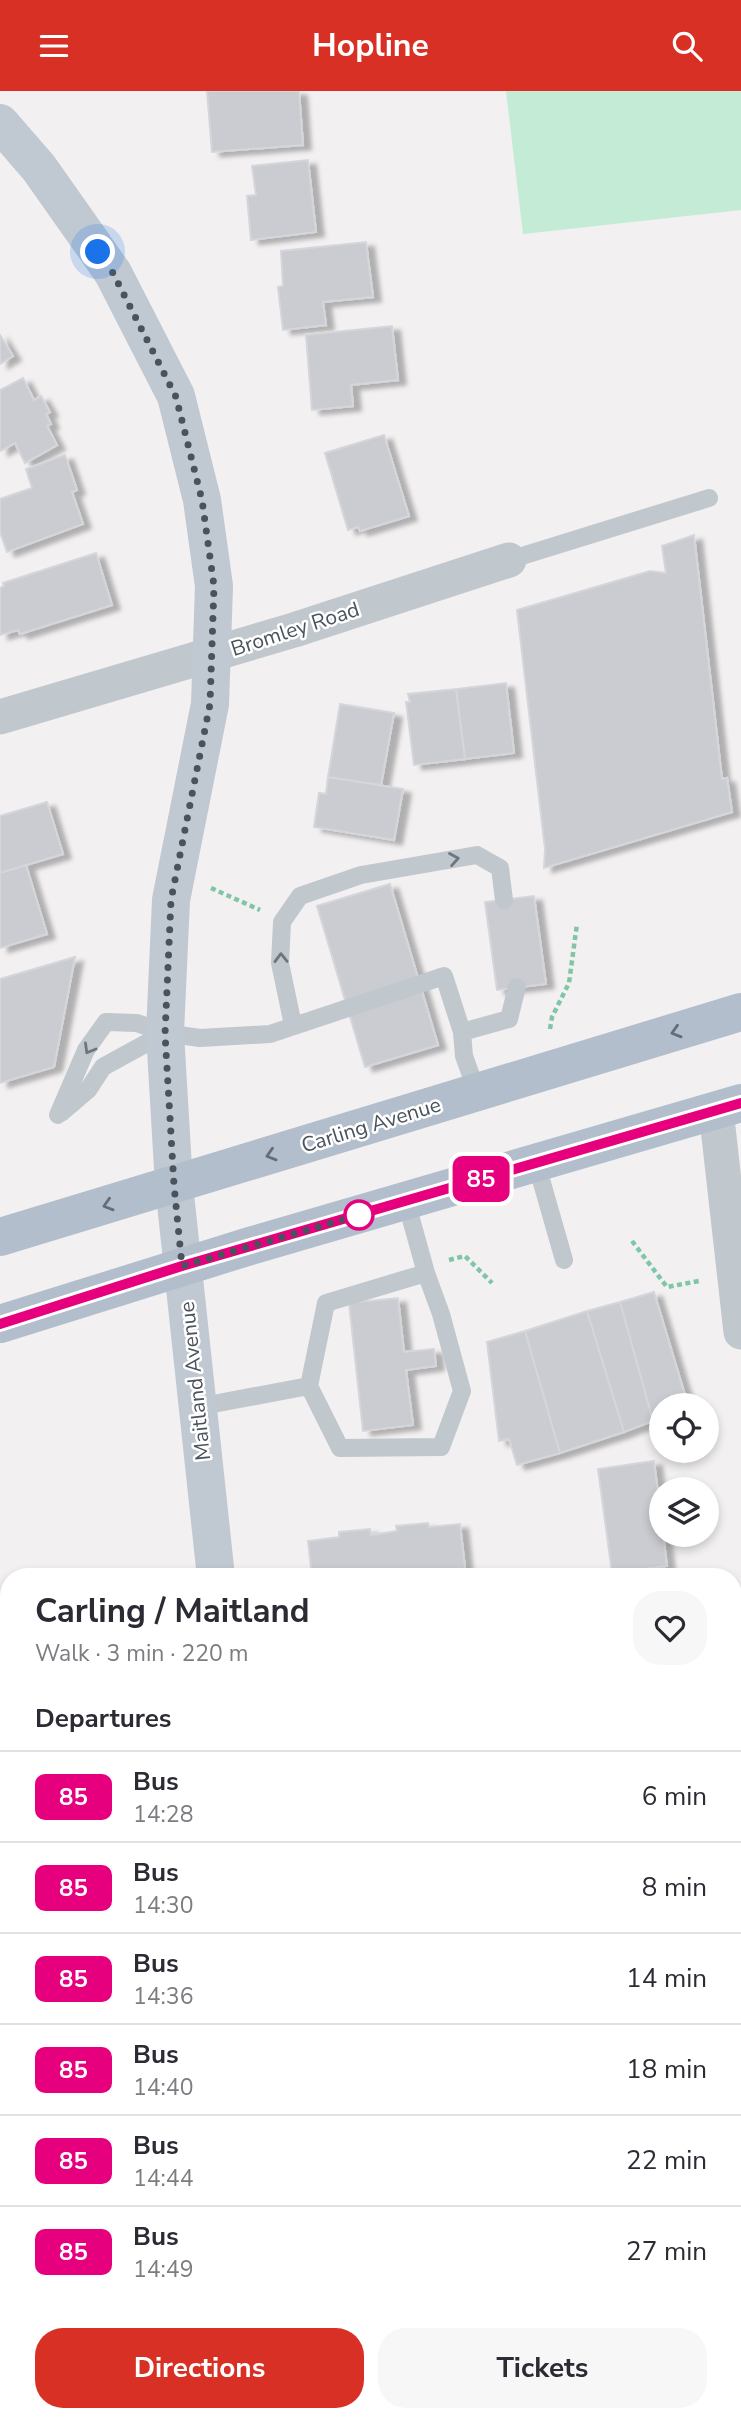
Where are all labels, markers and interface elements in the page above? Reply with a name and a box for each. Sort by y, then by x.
text: Hopline [312,24,429,67]
icon: menu [35,27,73,65]
icon: search [668,27,706,65]
your location [80,234,115,269]
street label: Bromley Road [227,595,363,663]
one-way arrow [448,852,460,867]
one-way arrow [273,953,289,963]
one-way arrow [670,1023,682,1038]
one-way arrow [84,1041,97,1054]
street label: Carling Avenue [298,1090,444,1160]
one-way arrow [265,1147,277,1162]
line badge: 85 [449,1156,512,1202]
text: 85 [467,1163,495,1195]
one-way arrow [103,1196,115,1211]
unlabelled marker [344,1200,374,1230]
street label: Maitland Avenue [173,1300,217,1462]
map controls [649,1393,719,1547]
button: locate [649,1393,719,1463]
button: layers [649,1477,719,1547]
text: Carling / Maitland [35,1589,310,1634]
button: heart [633,1591,707,1665]
text: Walk · 3 min · 220 m [35,1638,248,1669]
text: Departures [35,1701,171,1736]
text: Bus [133,1764,179,1799]
text: 6 min [642,1779,707,1814]
text: 85 [59,1781,88,1813]
text: 14:28 [133,1799,193,1830]
text: Bus [133,1855,179,1890]
text: 8 min [642,1870,707,1905]
text: 85 [59,1872,88,1904]
text: 14:30 [133,1890,193,1921]
text: Bus [133,1946,179,1981]
text: 14 min [626,1961,707,1996]
text: 85 [59,1963,88,1995]
text: 14:36 [133,1981,193,2012]
text: Bus [133,2037,179,2072]
text: 18 min [626,2052,707,2087]
text: 85 [59,2054,88,2086]
text: 14:40 [133,2072,193,2103]
text: Bus [133,2128,179,2163]
text: 22 min [626,2143,707,2178]
text: 85 [59,2145,88,2177]
text: 14:44 [133,2163,193,2194]
text: Bus [133,2219,179,2254]
text: 27 min [626,2234,707,2269]
text: 85 [59,2236,88,2268]
text: 14:49 [133,2254,193,2285]
button: Directions [35,2328,364,2408]
button: Tickets [378,2328,707,2408]

